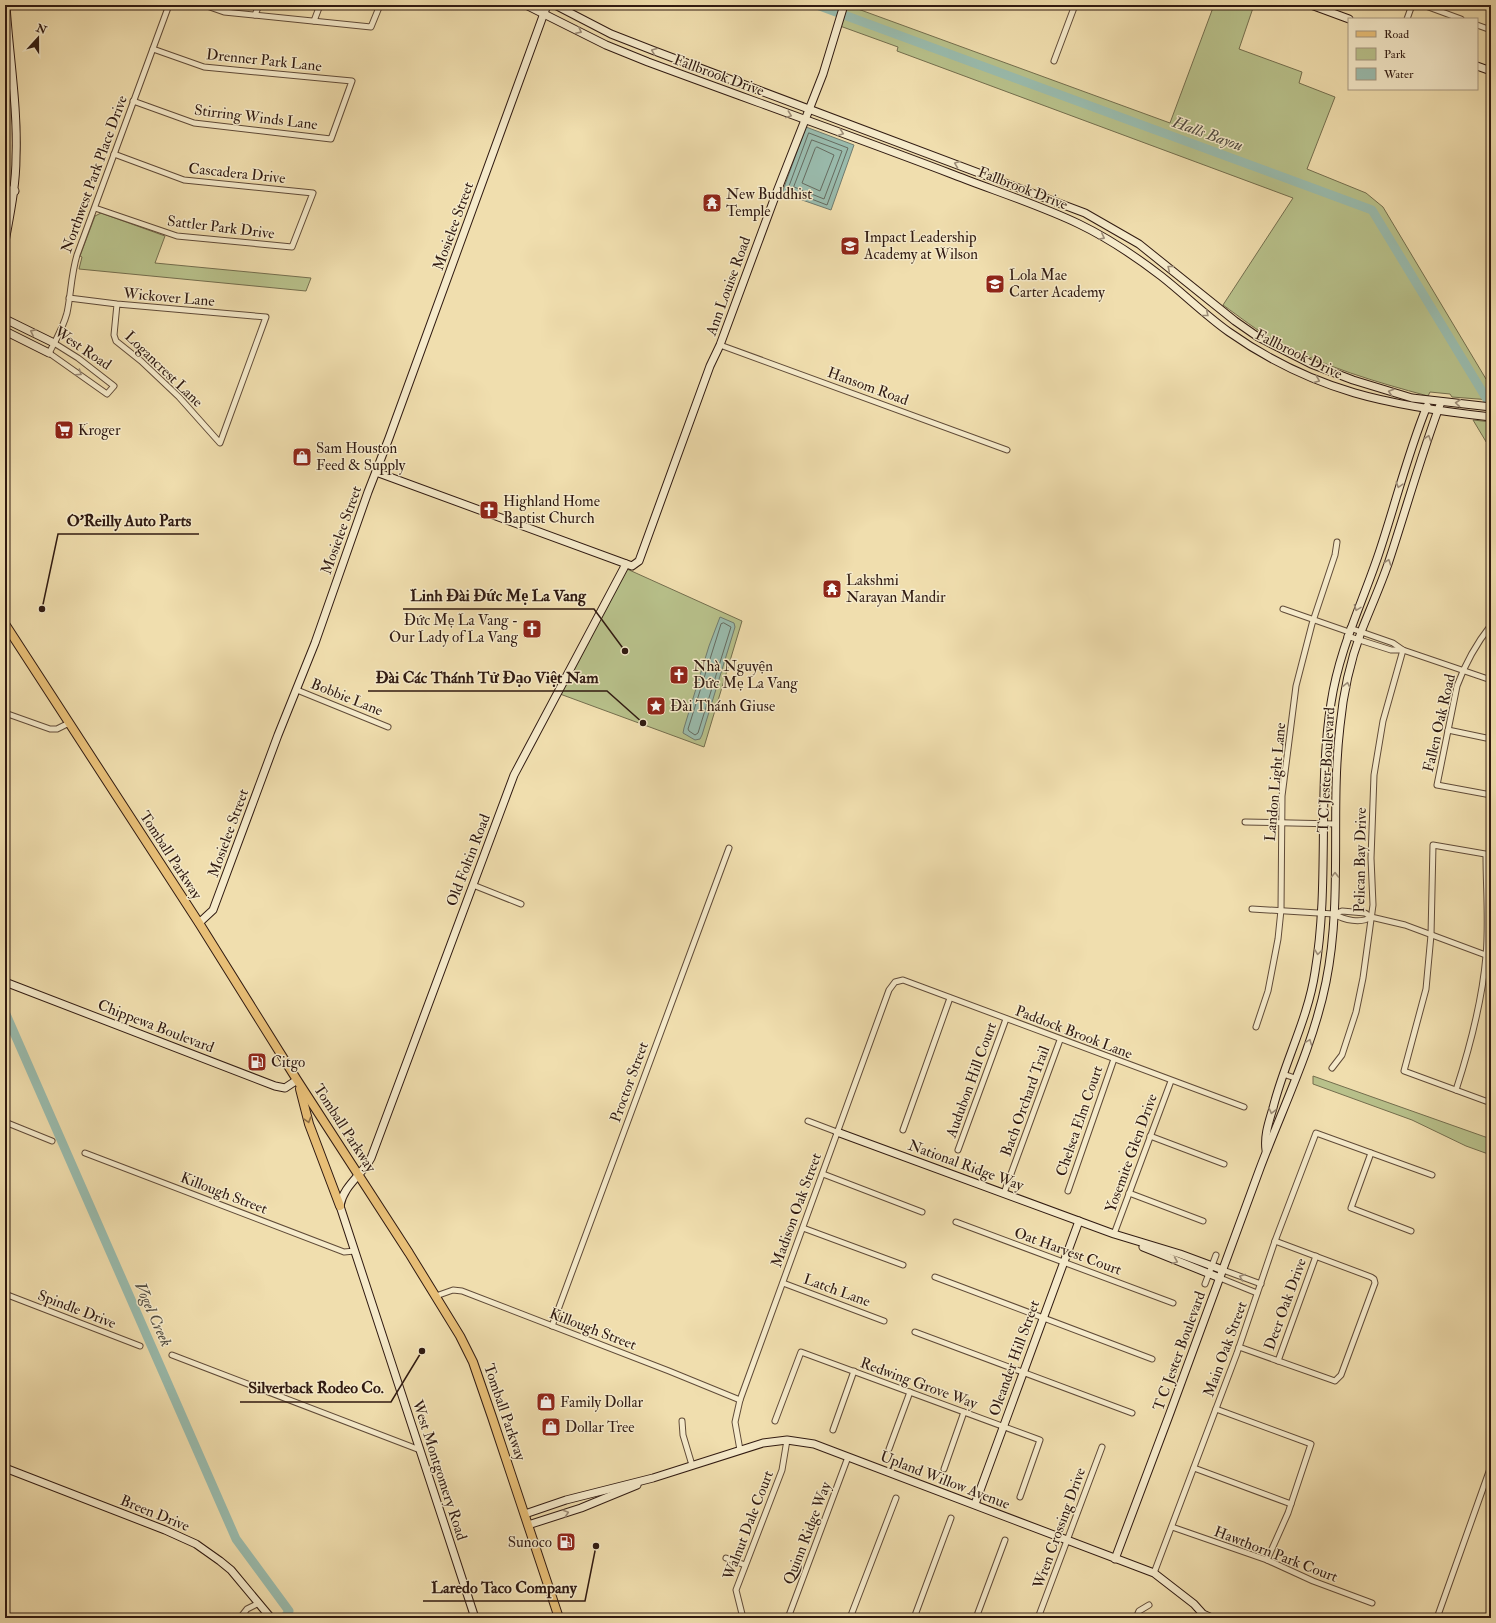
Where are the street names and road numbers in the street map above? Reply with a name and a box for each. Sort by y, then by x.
street label: Drenner Park Lane [205,45,323,76]
street label: Fallbrook Drive [671,50,767,101]
street label: Northwest Park Place Drive [57,93,132,255]
street label: Stirring Winds Lane [193,100,319,135]
street label: Cascadera Drive [188,159,286,188]
street label: Fallbrook Drive [975,163,1070,214]
street label: Mosielee Street [429,179,478,273]
street label: Sattler Park Drive [166,211,276,243]
street label: Ann Louise Road [701,233,755,339]
street label: Wickover Lane [121,284,215,311]
street label: West Road [50,322,115,375]
street label: Fallbrook Drive [1252,325,1346,384]
street label: Logancrest Lane [121,327,207,411]
street label: Hansom Road [825,363,911,410]
street label: Mosielee Street [317,483,366,577]
street label: Fallen Oak Road [1419,672,1460,774]
street label: Bobbie Lane [308,674,386,721]
street label: T C Jester Boulevard [1314,706,1340,833]
street label: Landon Light Lane [1261,722,1290,842]
street label: Mosielee Street [204,786,253,880]
street label: Pelican Bay Drive [1350,807,1371,913]
street label: Tomball Parkway [135,808,206,903]
street label: Old Foltin Road [442,811,495,909]
street label: Chippewa Boulevard [95,996,217,1059]
street label: Paddock Brook Lane [1013,1001,1135,1064]
street label: Audubon Hill Court [941,1020,1001,1141]
street label: Proctor Street [606,1039,653,1125]
street label: Bach Orchard Trail [997,1043,1054,1159]
street label: Chelsea Elm Court [1052,1063,1107,1179]
street label: Tomball Parkway [309,1081,380,1176]
street label: Yosemite Glen Drive [1101,1091,1162,1215]
street label: National Ridge Way [905,1136,1027,1195]
street label: Madison Oak Street [767,1150,826,1270]
street label: Killough Street [178,1168,270,1219]
street label: Oat Harvest Court [1012,1223,1124,1280]
street label: Deer Oak Drive [1260,1256,1311,1353]
street label: Latch Lane [801,1270,873,1311]
street label: Spindle Drive [35,1286,119,1334]
street label: T C Jester Boulevard [1149,1288,1211,1414]
street label: Oleander Hill Street [985,1298,1044,1419]
street label: Main Oak Street [1199,1299,1252,1400]
street label: Killough Street [547,1304,639,1355]
street label: Redwing Grove Way [858,1353,980,1414]
street label: Tomball Parkway [479,1361,530,1464]
street label: West Montgomery Road [408,1397,471,1543]
street label: Upland Willow Avenue [877,1447,1013,1515]
street label: Wren Crossing Drive [1028,1465,1090,1592]
street label: Walnut Dale Court [719,1468,778,1583]
street label: Quinn Ridge Way [779,1479,836,1587]
street label: Breen Drive [117,1491,192,1536]
street label: Hawthorn Park Court [1211,1522,1340,1587]

